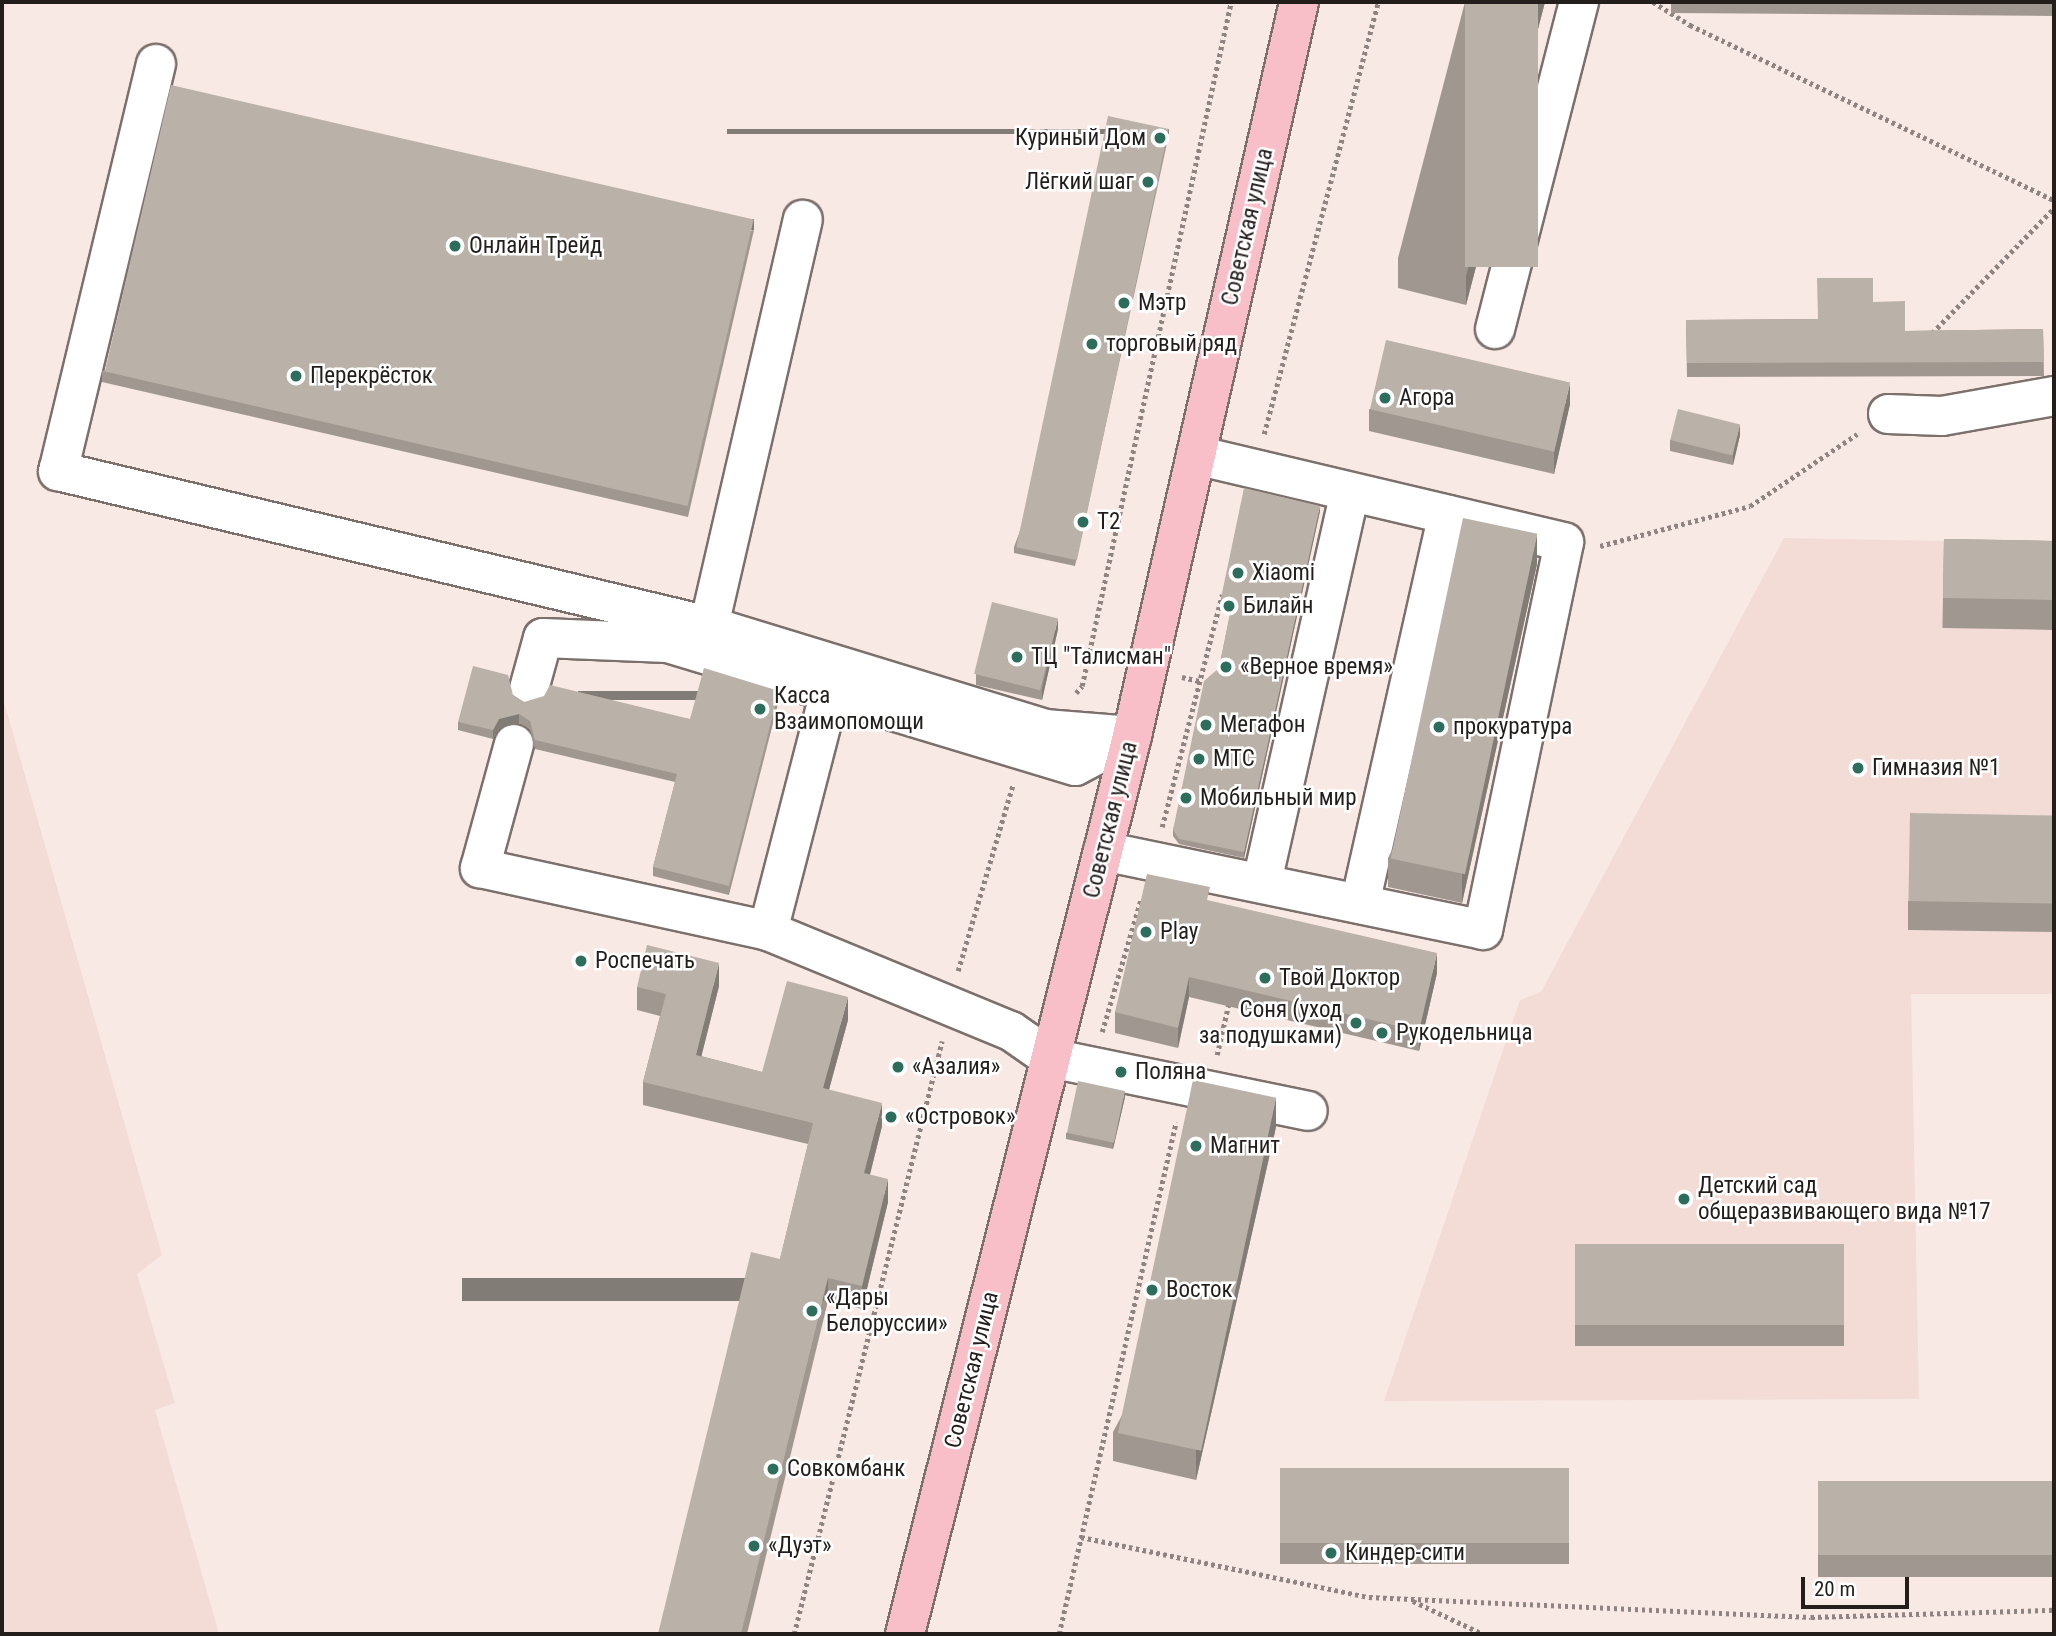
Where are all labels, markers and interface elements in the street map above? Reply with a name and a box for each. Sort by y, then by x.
place label: Куриный Дом [1015,124,1146,152]
marker: Куриный Дом [1152,130,1168,146]
street label: Советская улица [1217,146,1279,308]
place label: Лёгкий шаг [1025,168,1134,196]
marker: Лёгкий шаг [1140,174,1156,190]
place label: Онлайн Трейд [469,232,603,260]
marker: Онлайн Трейд [447,238,463,254]
place label: Мэтр [1138,289,1186,317]
marker: Мэтр [1116,295,1132,311]
place label: торговый ряд [1106,330,1237,358]
marker: торговый ряд [1084,336,1100,352]
place label: Перекрёсток [310,362,433,390]
marker: Перекрёсток [288,368,304,384]
place label: Агора [1399,384,1454,412]
marker: Агора [1377,390,1393,406]
place label: T2 [1097,508,1120,536]
marker: T2 [1075,514,1091,530]
place label: Xiaomi [1252,559,1315,587]
marker: Xiaomi [1230,565,1246,581]
place label: Билайн [1243,592,1314,620]
marker: Билайн [1221,598,1237,614]
place label: ТЦ "Талисман" [1031,643,1171,671]
marker: ТЦ "Талисман" [1009,649,1025,665]
place label: «Верное время» [1240,653,1393,681]
marker: «Верное время» [1218,659,1234,675]
place label: Касса Взаимопомощи [774,682,924,736]
marker: Касса Взаимопомощи [752,701,768,717]
place label: Мегафон [1220,711,1305,739]
place label: прокуратура [1453,713,1572,741]
marker: Мегафон [1198,717,1214,733]
marker: прокуратура [1431,719,1447,735]
street label: Советская улица [1078,739,1144,901]
place label: МТС [1213,745,1255,773]
marker: МТС [1191,751,1207,767]
place label: Гимназия №1 [1872,754,2000,782]
marker: Гимназия №1 [1850,760,1866,776]
place label: Мобильный мир [1200,784,1357,812]
marker: Мобильный мир [1178,790,1194,806]
place label: Рlay [1160,918,1198,946]
marker: Рlay [1138,924,1154,940]
place label: Роспечать [595,947,695,975]
marker: Роспечать [573,953,589,969]
place label: Твой Доктор [1279,964,1400,992]
marker: Твой Доктор [1257,970,1273,986]
place label: Соня (уход за подушками) [1199,996,1342,1050]
marker: Соня (уход за подушками) [1348,1015,1364,1031]
place label: Рукодельница [1396,1019,1532,1047]
marker: Рукодельница [1374,1025,1390,1041]
place label: «Азалия» [912,1053,1000,1081]
place label: Поляна [1135,1058,1206,1086]
marker: «Азалия» [890,1059,906,1075]
marker: Поляна [1113,1064,1129,1080]
place label: «Островок» [905,1103,1016,1131]
marker: «Островок» [883,1109,899,1125]
place label: Магнит [1210,1132,1280,1160]
marker: Магнит [1188,1138,1204,1154]
place label: Детский сад общеразвивающего вида №17 [1698,1172,1990,1226]
marker: Детский сад общеразвивающего вида №17 [1676,1191,1692,1207]
place label: Восток [1166,1276,1233,1304]
marker: Восток [1144,1282,1160,1298]
place label: «Дары Белоруссии» [826,1284,948,1338]
street label: Советская улица [939,1289,1005,1451]
marker: «Дары Белоруссии» [804,1303,820,1319]
place label: Совкомбанк [787,1455,905,1483]
marker: Совкомбанк [765,1461,781,1477]
place label: «Дуэт» [768,1532,832,1560]
marker: «Дуэт» [746,1538,762,1554]
place label: Киндер-сити [1345,1539,1465,1567]
marker: Киндер-сити [1323,1545,1339,1561]
scale bar [1804,1562,1912,1606]
text: 20 m [1814,1577,1855,1601]

